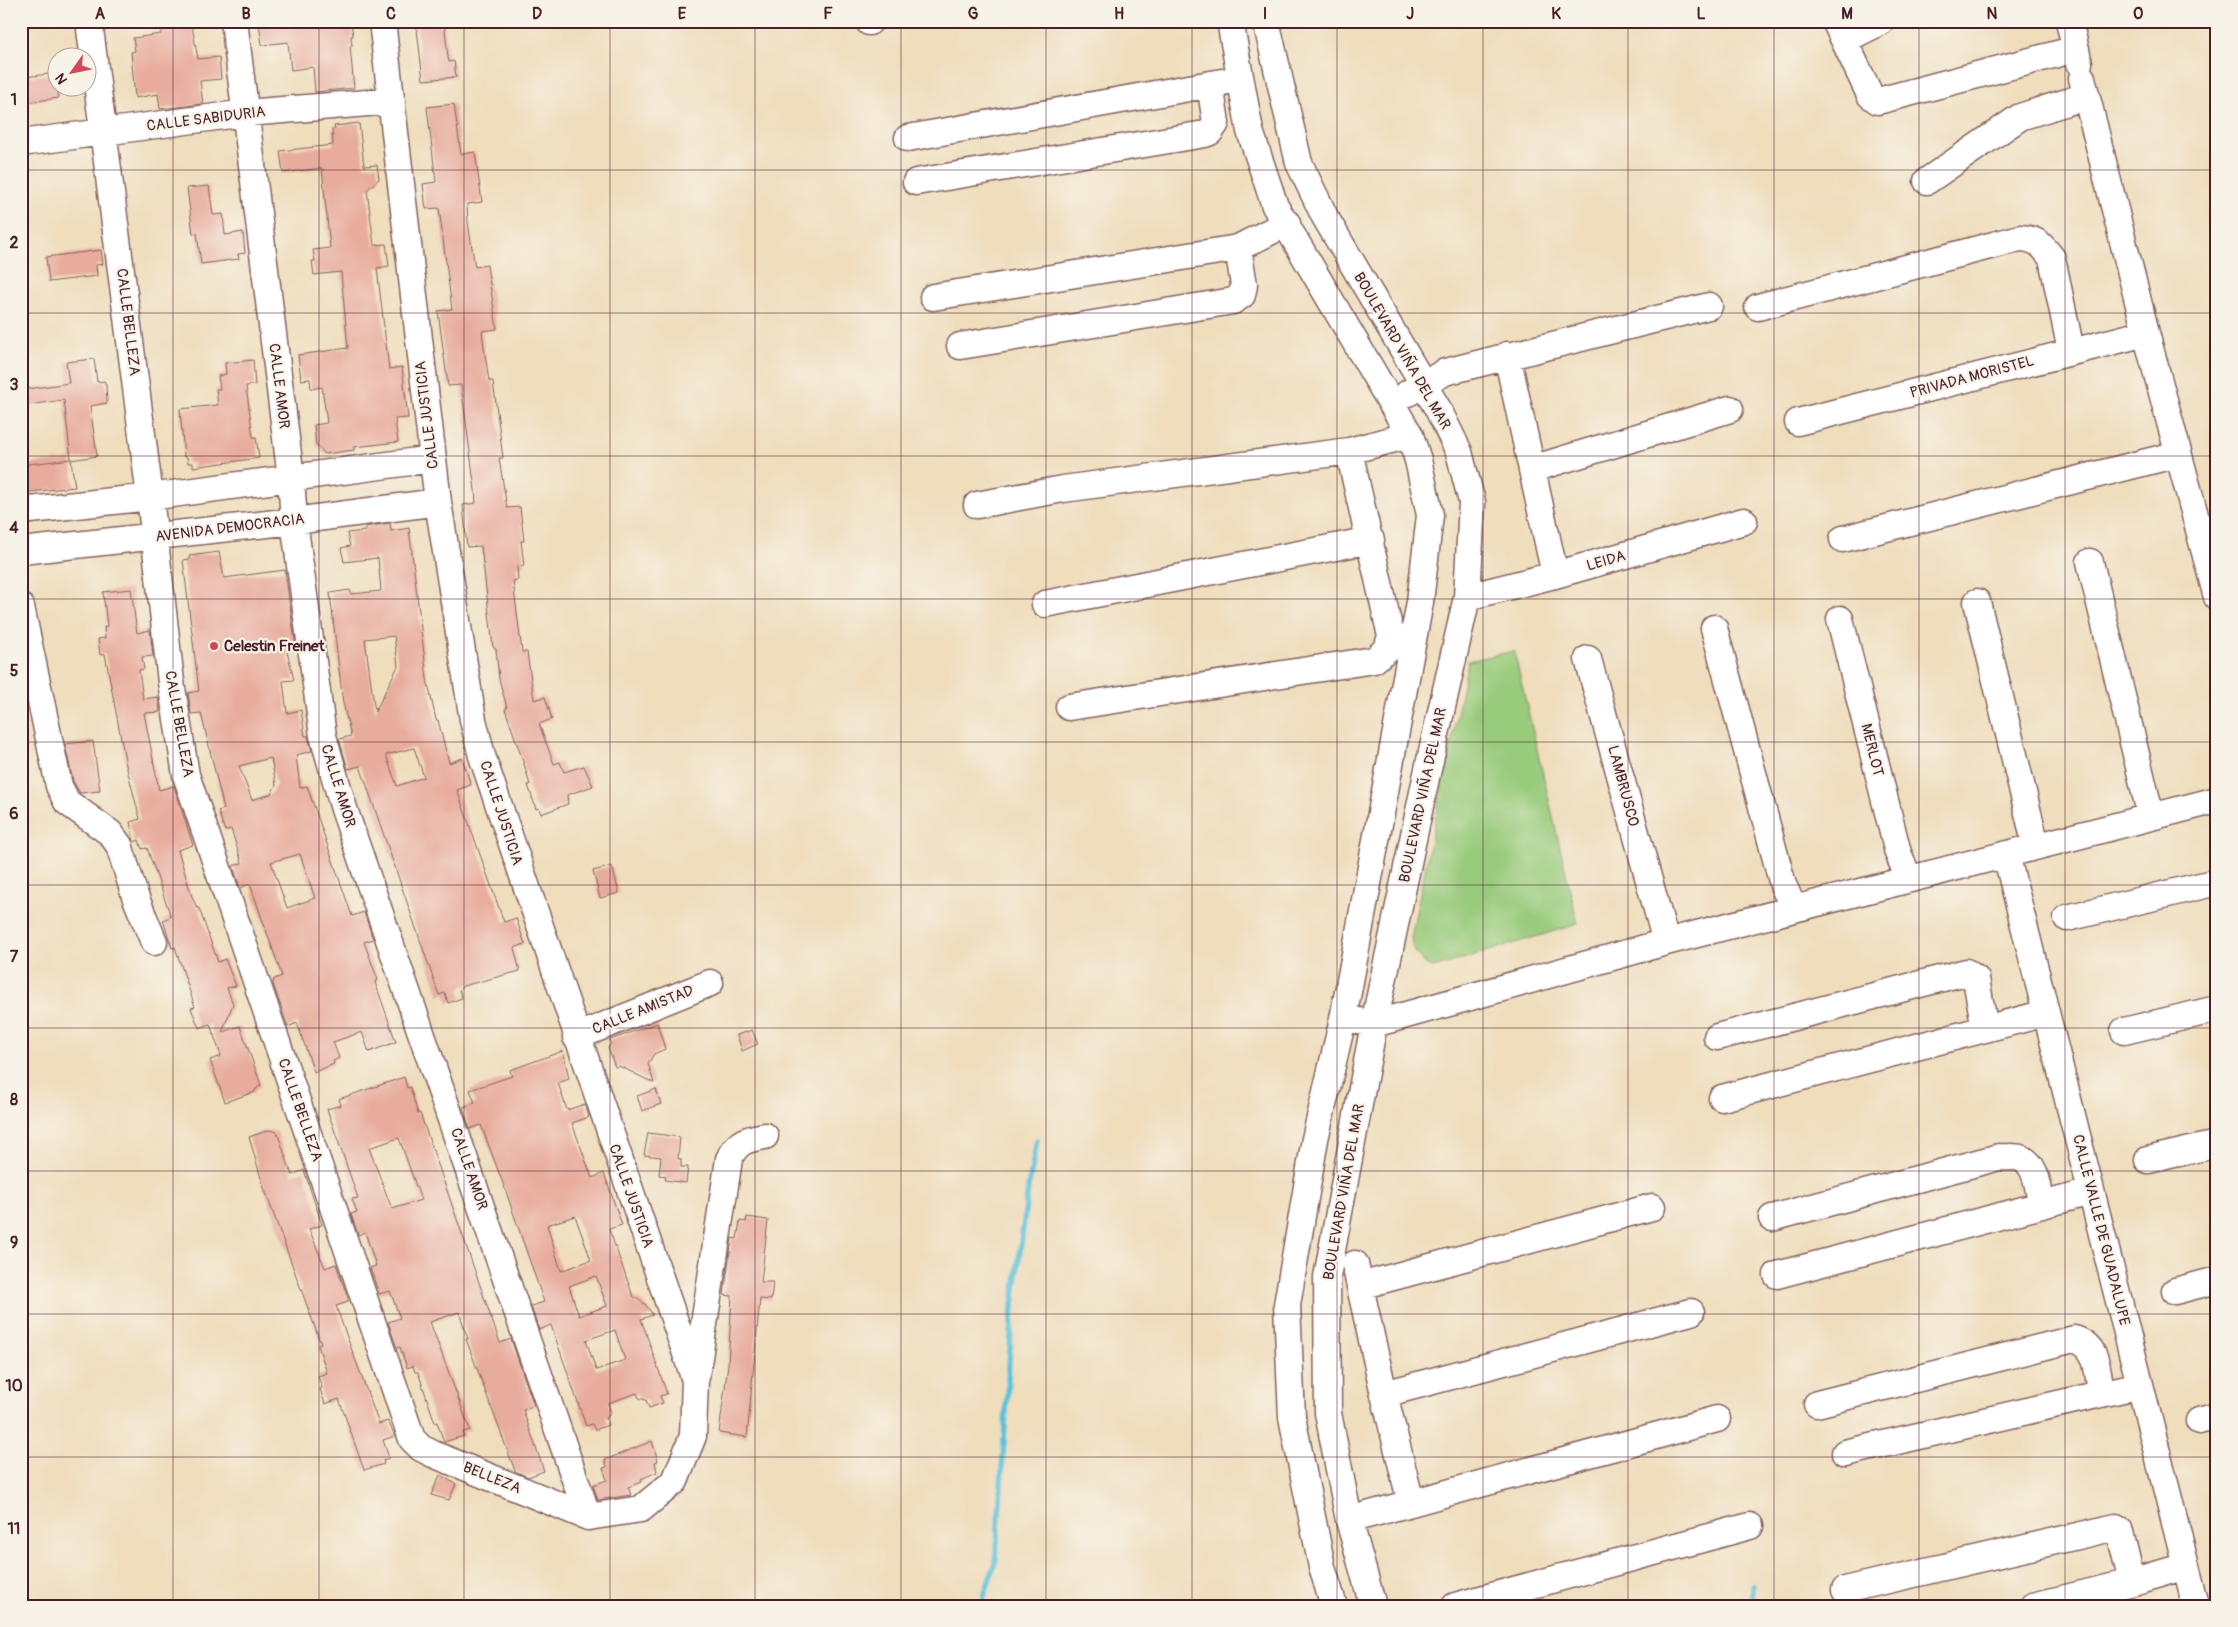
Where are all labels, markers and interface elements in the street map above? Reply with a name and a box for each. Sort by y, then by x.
text: A [95,4,106,24]
text: B [241,4,251,24]
text: C [386,4,396,24]
text: D [532,4,542,24]
text: E [678,4,687,24]
text: F [823,4,833,24]
text: G [968,4,979,24]
text: H [1114,4,1124,24]
text: I [1263,4,1267,24]
text: J [1406,4,1414,24]
text: K [1551,4,1561,24]
text: L [1696,4,1706,24]
text: M [1841,4,1853,24]
text: N [1987,4,1998,24]
text: O [2133,4,2143,24]
north arrow [48,48,98,98]
text: N [52,70,71,87]
text: 1 [11,90,17,110]
street label: CALLE SABIDURIA [145,102,267,136]
text: 2 [10,233,19,253]
street label: CALLE BELLEZA [112,267,144,377]
street label: BOULEVARD VIÑA DEL MAR [1349,269,1455,433]
street label: CALLE AMOR [264,342,294,430]
street label: PRIVADA MORISTEL [1908,351,2036,403]
street label: CALLE JUSTICIA [411,360,443,470]
text: 3 [10,375,19,395]
street label: AVENIDA DEMOCRACIA [154,509,306,547]
text: 4 [9,518,19,538]
street label: LEIDA [1584,546,1628,576]
place label: Celestin Freinet [224,637,326,656]
marker: Celestin Freinet [208,640,220,652]
text: 5 [10,661,19,681]
street label: CALLE BELLEZA [160,669,198,779]
street label: BOULEVARD VIÑA DEL MAR [1395,705,1451,884]
street label: MERLOT [1856,722,1888,778]
street label: CALLE AMOR [316,742,360,830]
street label: LAMBRUSCO [1603,743,1643,829]
street label: CALLE JUSTICIA [475,758,527,868]
text: 6 [9,804,19,824]
text: 7 [10,947,19,967]
street label: CALLE AMISTAD [590,981,696,1039]
street label: CALLE BELLEZA [273,1056,327,1164]
text: 8 [10,1090,18,1110]
street label: BOULEVARD VIÑA DEL MAR [1319,1102,1369,1282]
street label: CALLE AMOR [446,1125,492,1213]
street label: CALLE VALLE DE GUADALUPE [2068,1133,2134,1328]
street label: CALLE JUSTICIA [604,1142,658,1251]
text: 9 [10,1233,18,1253]
text: 10 [5,1376,23,1396]
street label: BELLEZA [460,1458,524,1498]
text: 11 [8,1519,20,1539]

